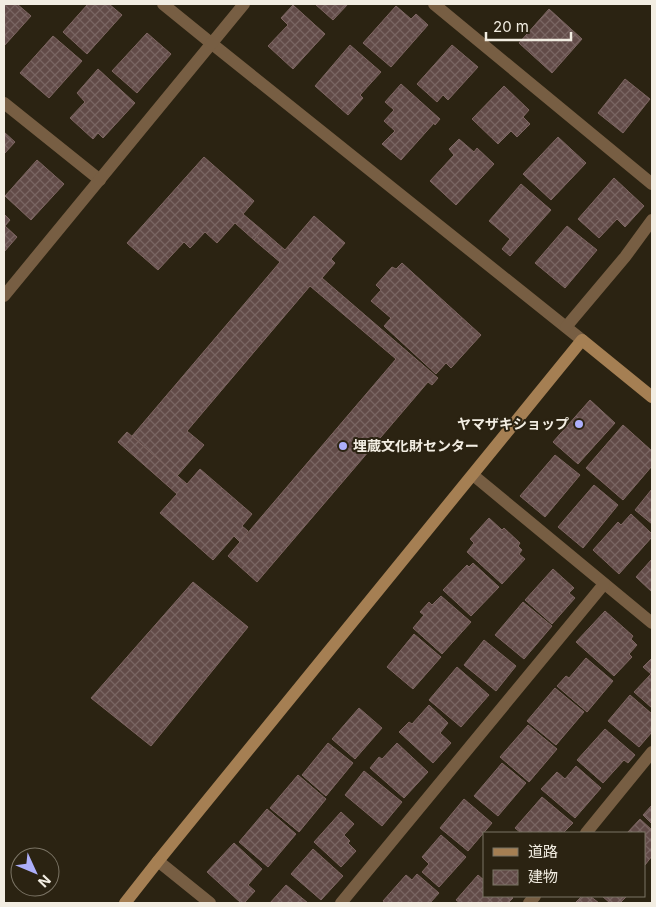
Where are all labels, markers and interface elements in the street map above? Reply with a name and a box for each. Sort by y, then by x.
scale bar [486,10,571,42]
text: 20 m [493,17,529,36]
place label: ヤマザキショップ [457,415,569,432]
marker: ヤマザキショップ [573,418,585,430]
place label: 埋蔵文化財センター [353,437,479,454]
marker: 埋蔵文化財センター [337,440,349,452]
legend [483,832,646,897]
text: 道路 [528,842,558,861]
north arrow [10,847,60,897]
text: 建物 [528,867,558,886]
text: N [35,872,55,891]

